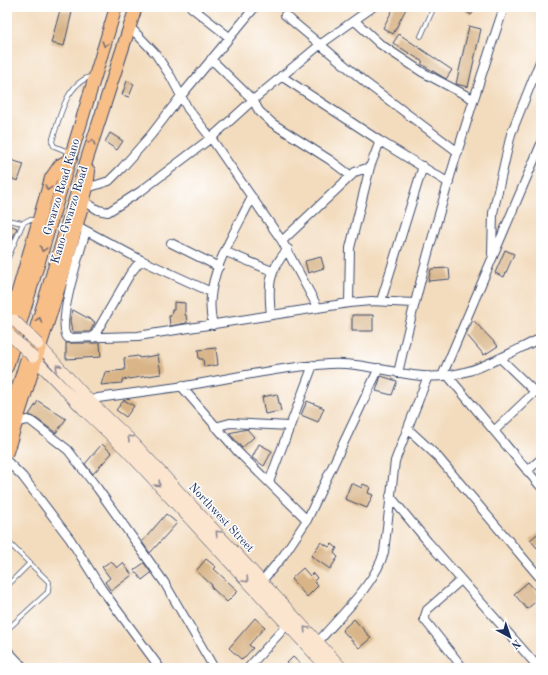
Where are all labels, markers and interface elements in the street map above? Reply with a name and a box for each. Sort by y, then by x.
one-way arrow [101,41,110,48]
street label: Gwarzo Road Kano [42,137,82,237]
one-way arrow [88,138,96,145]
street label: Kano-Gwarzo Road [49,165,91,265]
one-way arrow [44,184,53,191]
one-way arrow [39,245,48,252]
one-way arrow [34,317,43,324]
one-way arrow [56,364,63,371]
one-way arrow [127,436,134,443]
one-way arrow [153,479,160,487]
street label: Northwest Street [186,481,256,555]
one-way arrow [216,531,223,538]
one-way arrow [241,575,248,582]
north arrow [490,617,530,657]
one-way arrow [303,626,311,634]
text: N [508,637,522,651]

